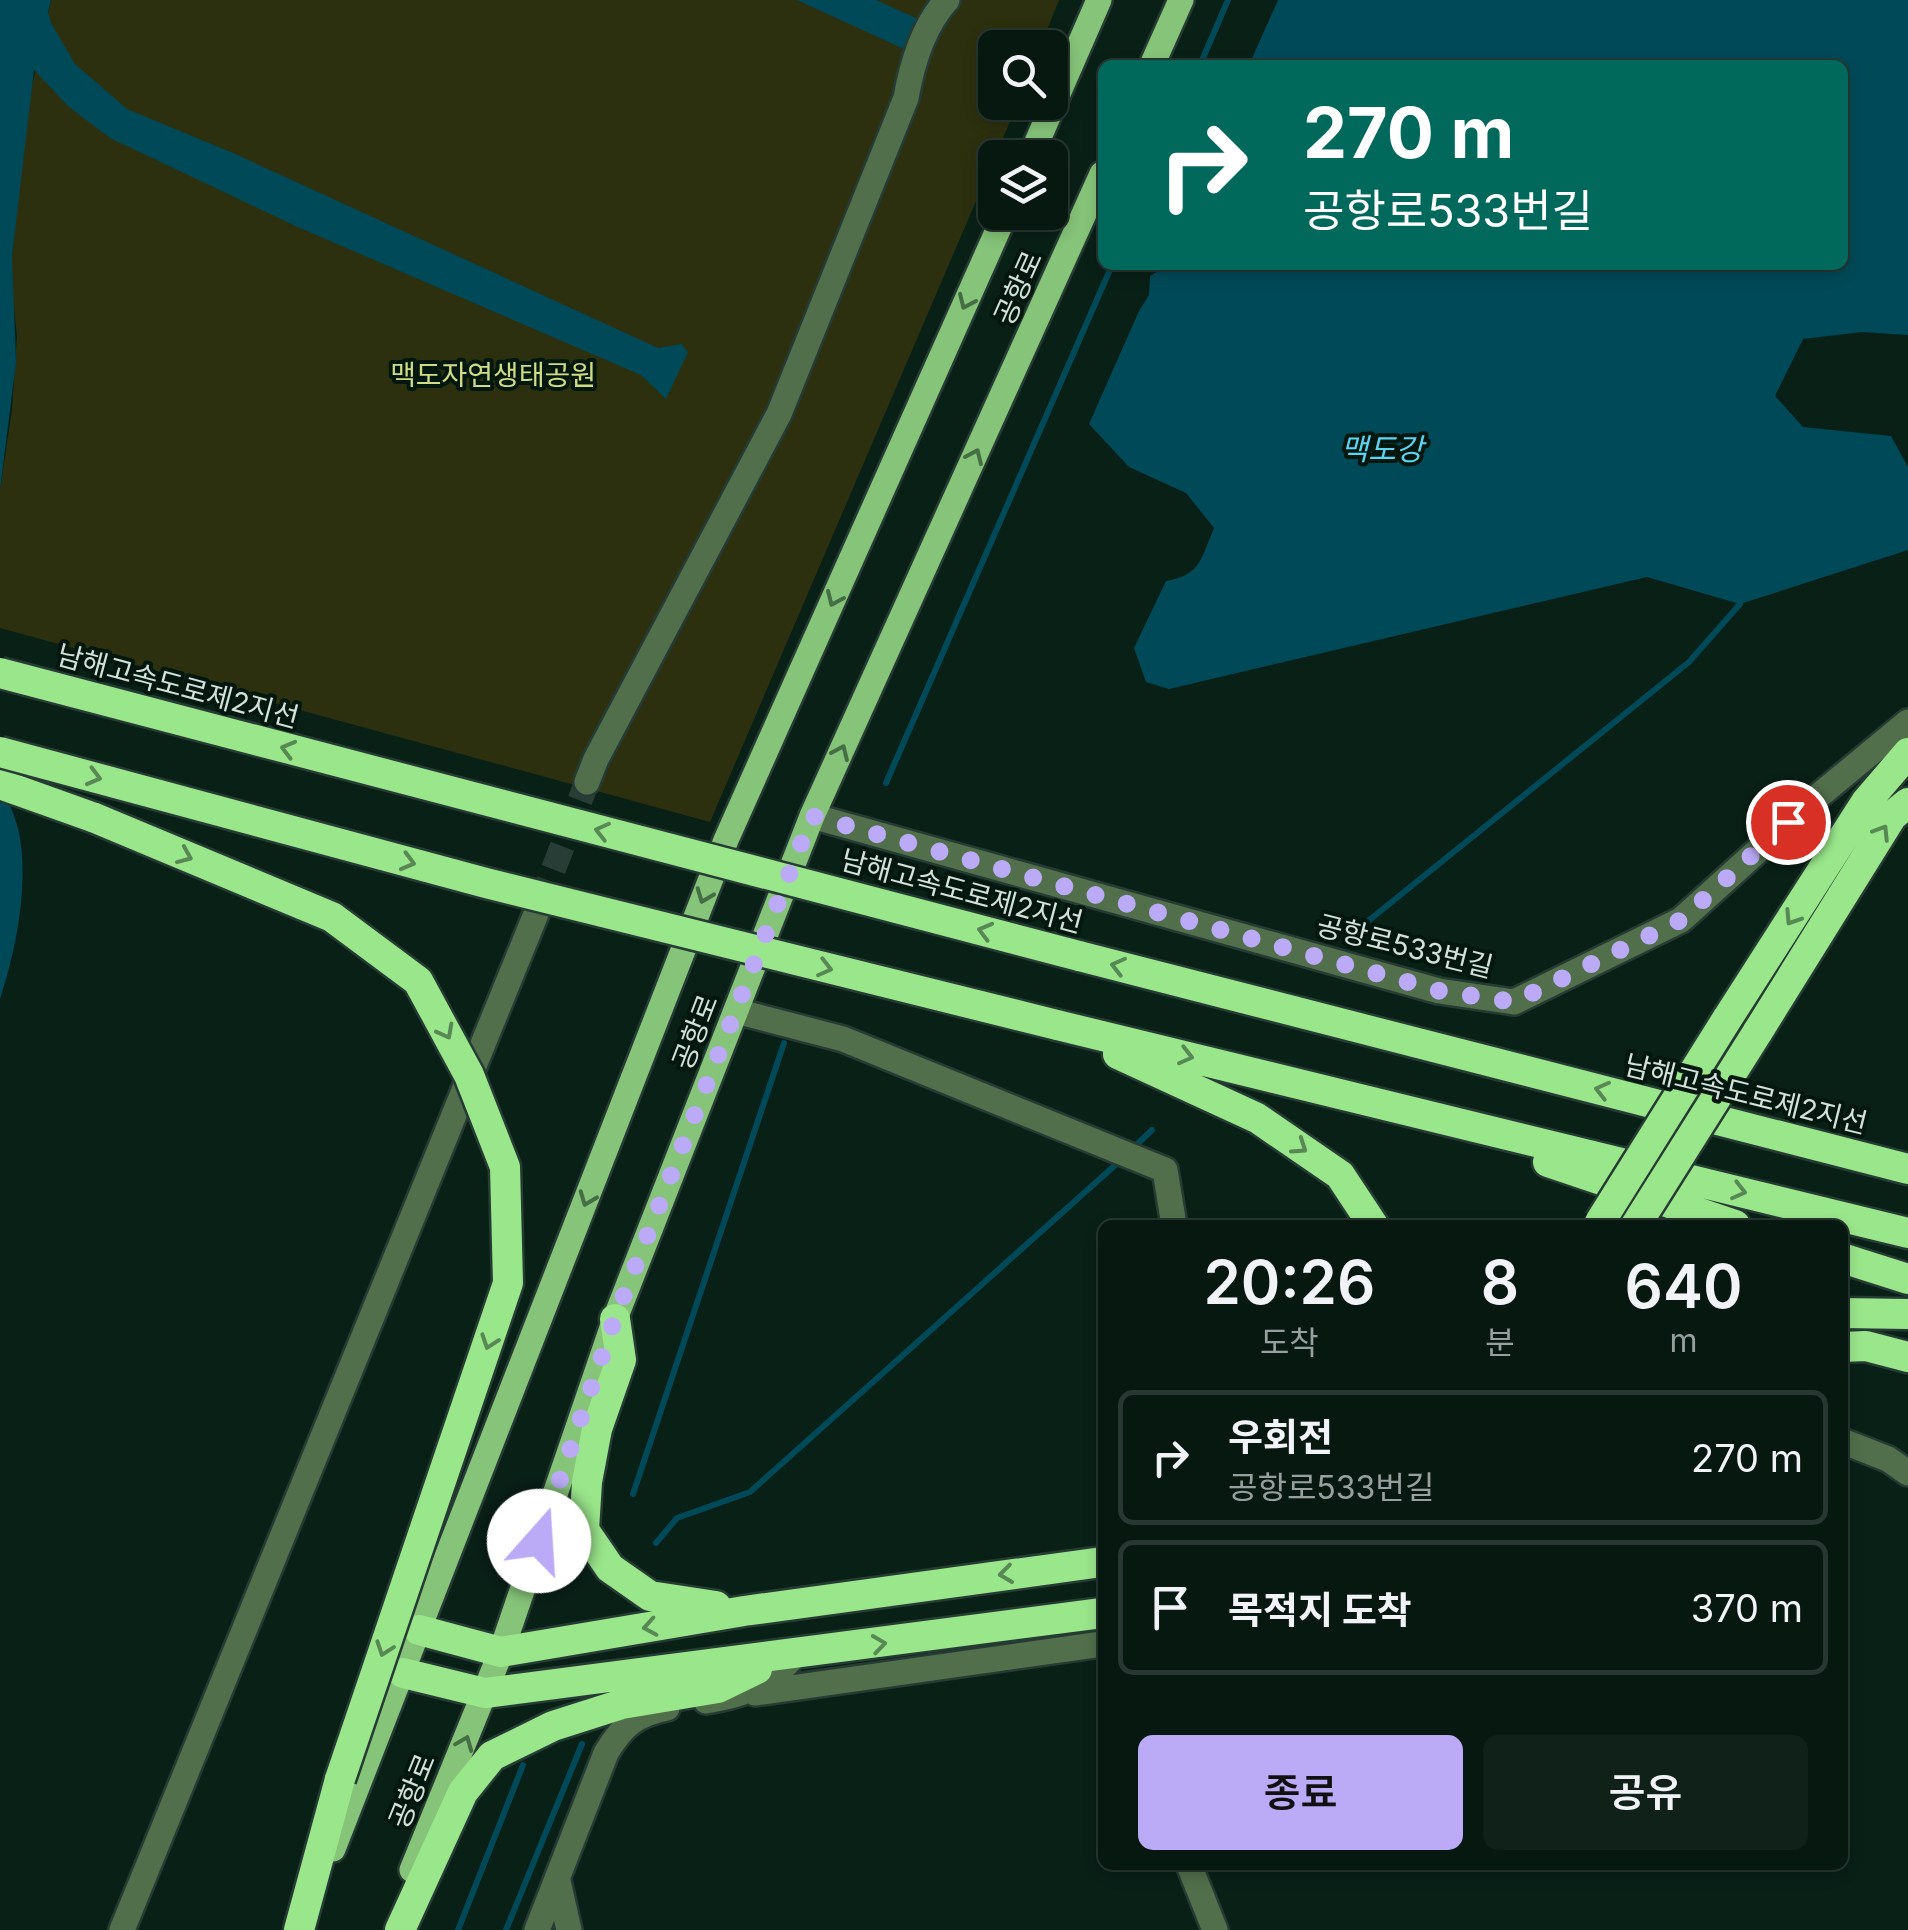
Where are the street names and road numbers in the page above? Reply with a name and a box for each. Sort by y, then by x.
street label: 공항로 [987,246,1049,330]
street label: 남해고속도로제2지선 [53,637,303,735]
street label: 남해고속도로제2지선 [837,842,1087,940]
street label: 공항로533번길 [1313,908,1497,984]
street label: 공항로 [665,990,725,1074]
street label: 남해고속도로제2지선 [1621,1047,1871,1141]
street label: 공항로 [382,1749,442,1833]

